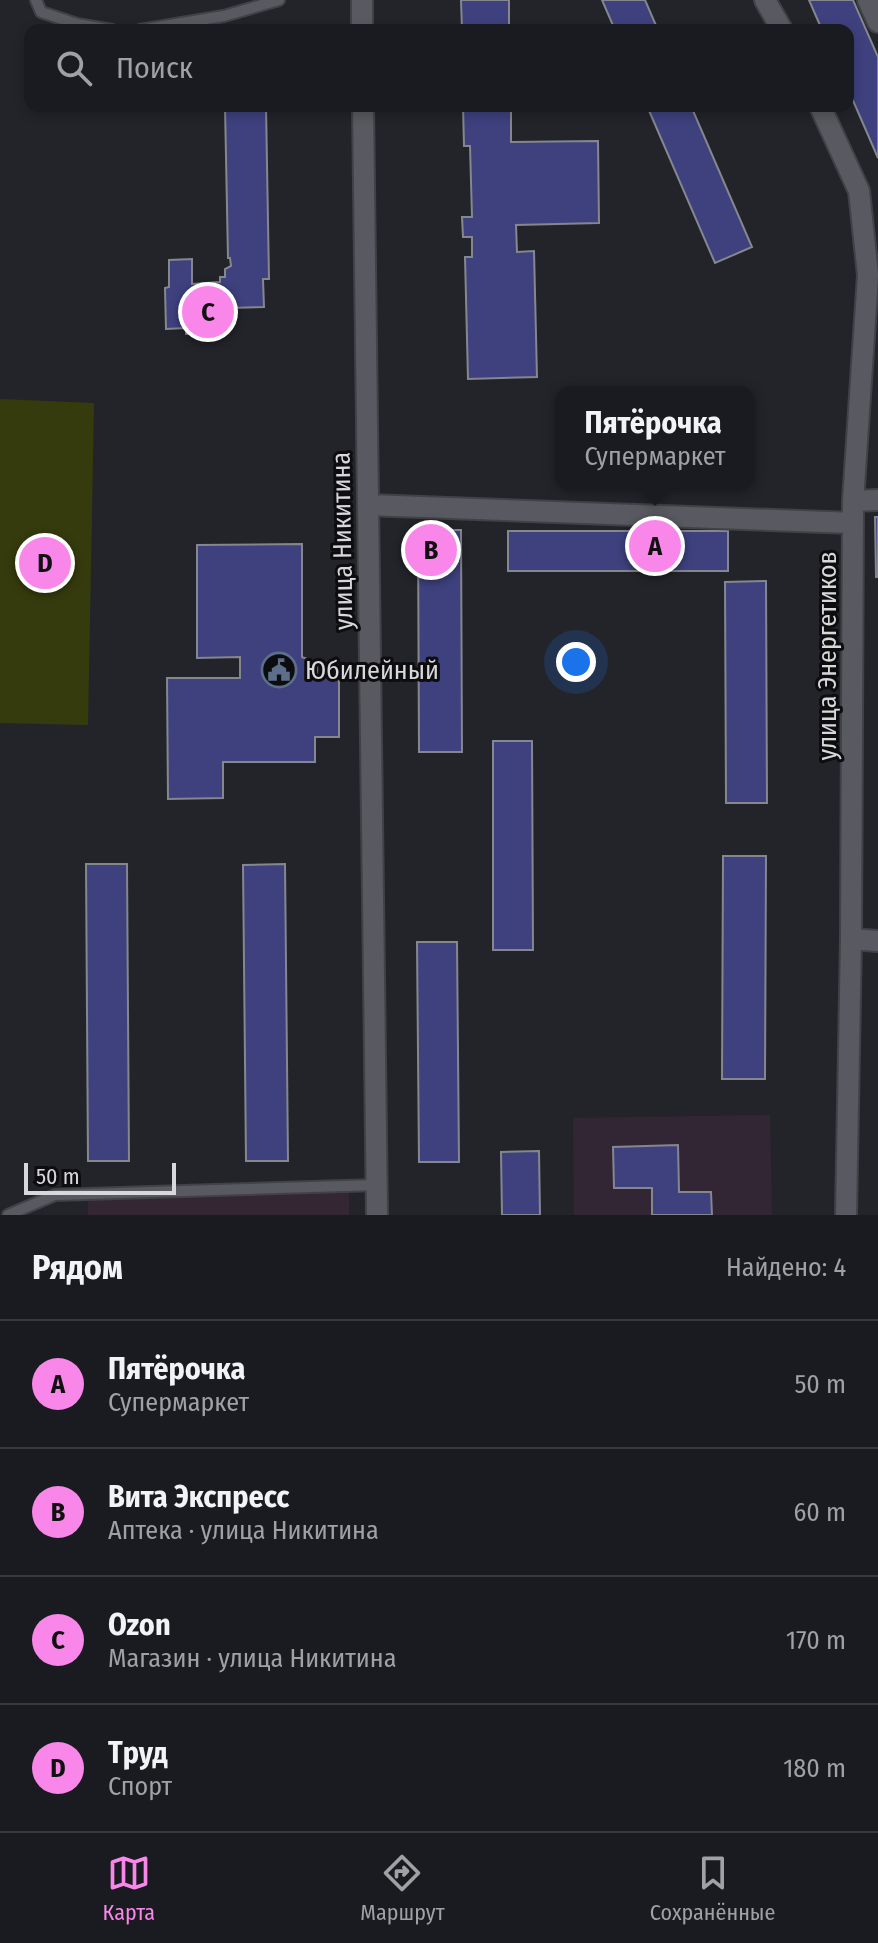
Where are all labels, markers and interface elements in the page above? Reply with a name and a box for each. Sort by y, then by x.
search box [24,24,854,112]
icon: search [52,46,96,90]
text: Поиск [116,50,193,86]
pin: C [182,282,234,342]
popup [555,386,755,490]
text: Пятёрочка [584,405,722,441]
text: Супермаркет [584,441,726,472]
street label: улица Никитина [325,452,360,630]
pin: A [629,516,681,576]
pin: B [405,520,457,580]
pin: D [19,533,71,593]
street label: улица Энергетиков [812,551,843,761]
your location [556,642,596,682]
public building icon: Юбилейный [260,651,298,689]
place label: Юбилейный [305,655,439,686]
scale bar [24,1159,176,1195]
text: 50 m [36,1163,80,1190]
text: Рядом [32,1247,123,1288]
text: Найдено: 4 [726,1252,846,1283]
text: Пятёрочка [108,1351,245,1387]
text: A [51,1369,65,1400]
text: 50 m [794,1369,846,1400]
text: Супермаркет [108,1387,249,1418]
text: Вита Экспресс [108,1479,289,1515]
text: B [51,1497,65,1528]
text: 60 m [793,1497,846,1528]
text: Аптека · улица Никитина [108,1515,379,1546]
text: Ozon [108,1607,171,1643]
text: C [51,1625,65,1656]
text: 170 m [786,1625,846,1656]
text: Магазин · улица Никитина [108,1643,396,1674]
text: Труд [108,1735,168,1771]
text: D [50,1753,66,1784]
text: 180 m [783,1753,846,1784]
text: Спорт [108,1771,172,1802]
tab: Карта [103,1851,155,1926]
tab: Маршрут [360,1851,445,1926]
tab: Сохранённые [650,1851,775,1926]

